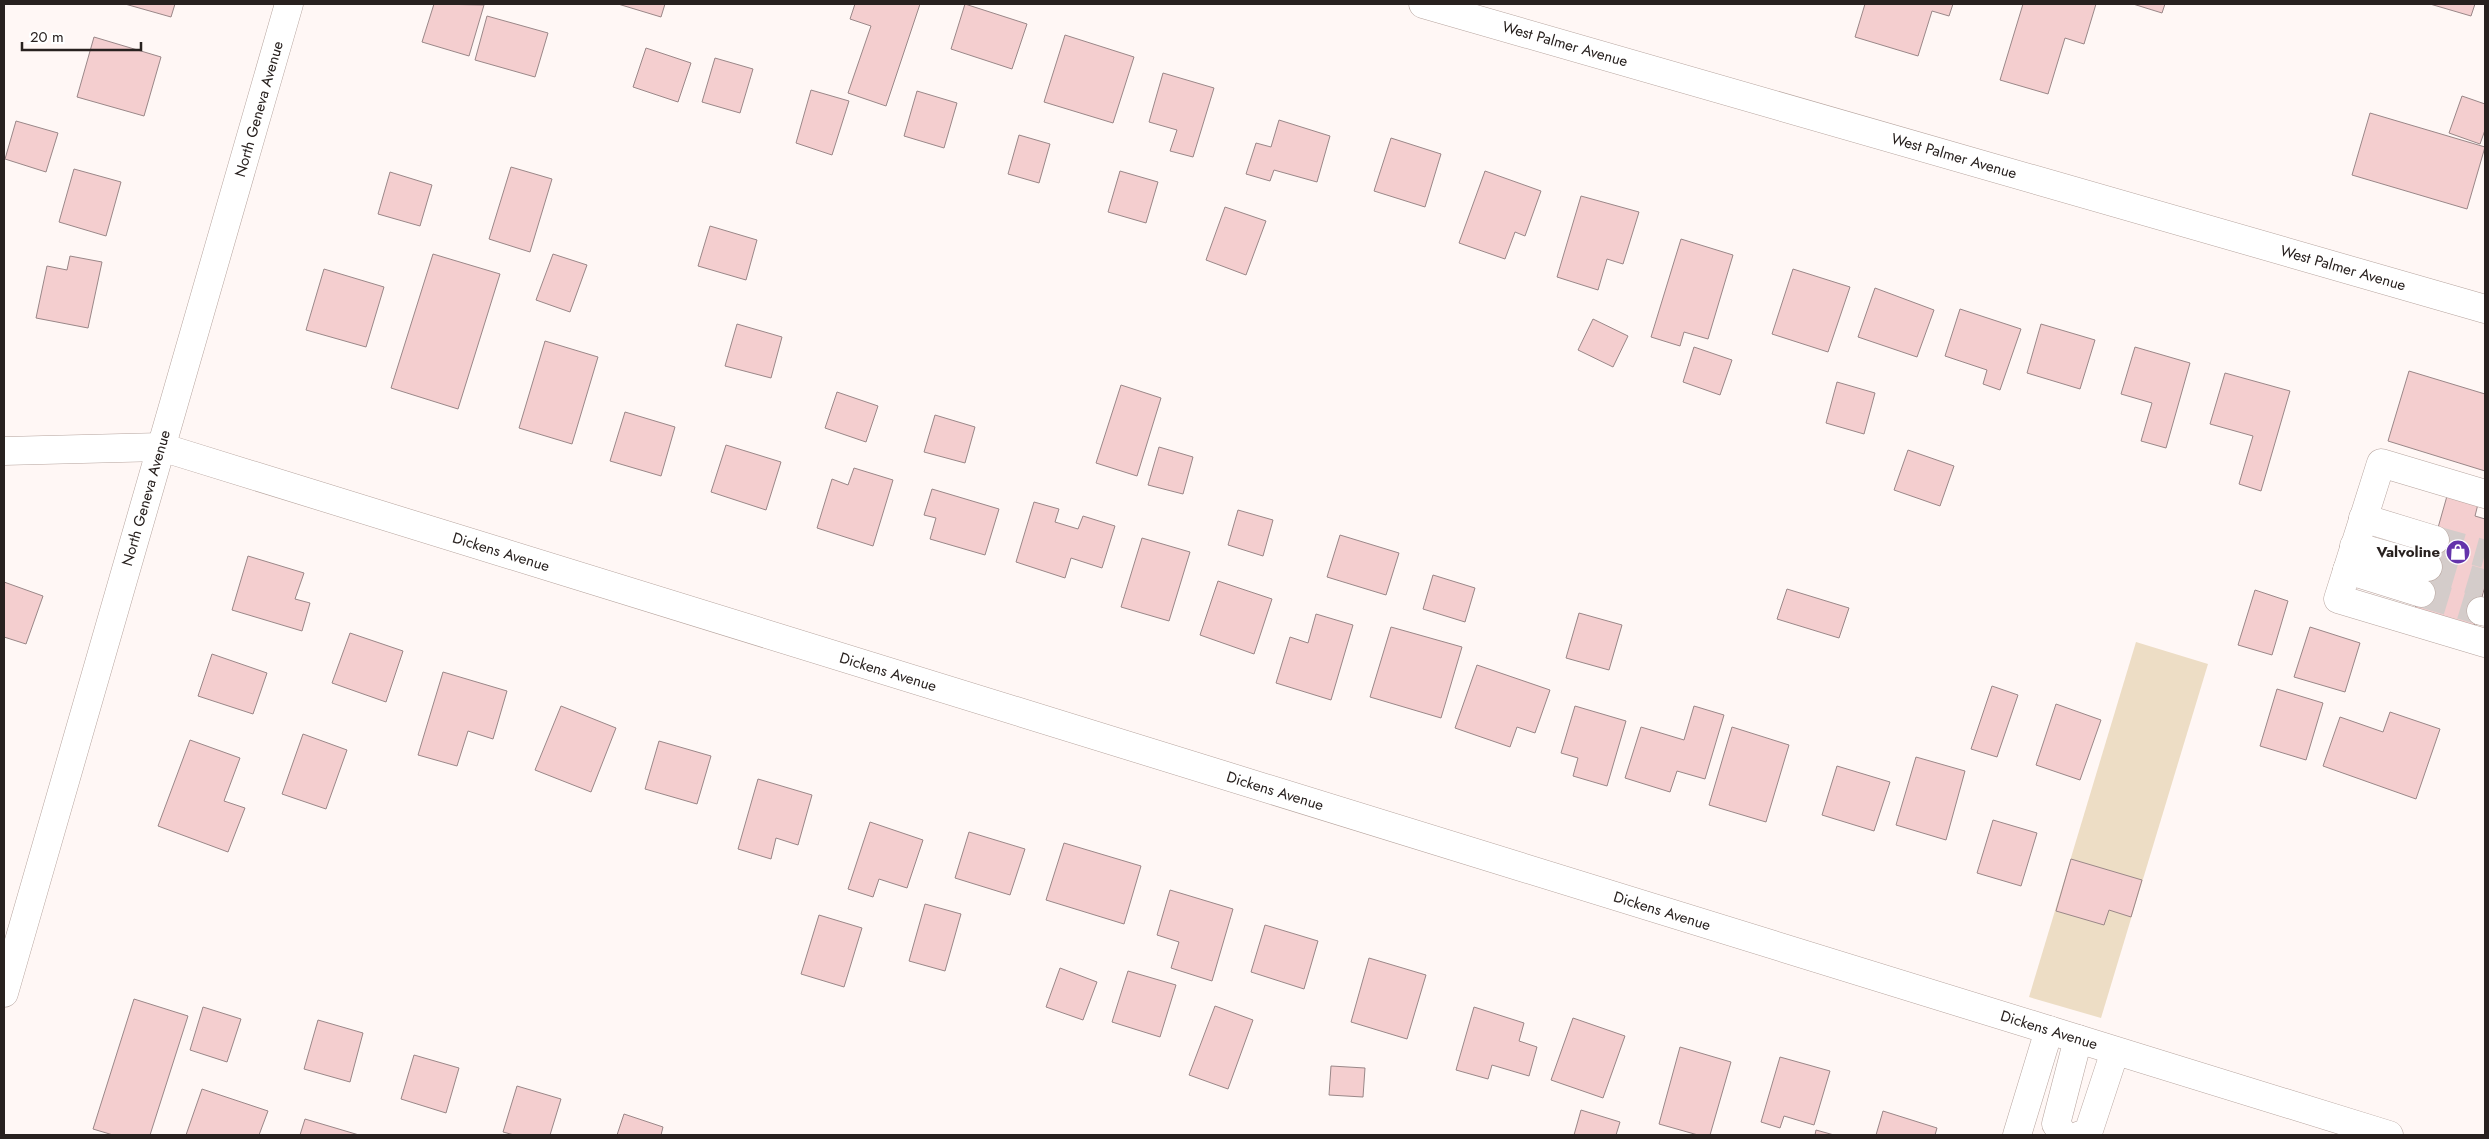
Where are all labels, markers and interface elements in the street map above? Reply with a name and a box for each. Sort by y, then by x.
street label: West Palmer Avenue [1500,16,1631,73]
scale bar [22,20,141,52]
text: 20 m [30,26,64,48]
street label: North Geneva Avenue [229,38,289,180]
street label: West Palmer Avenue [1889,128,2020,185]
street label: West Palmer Avenue [2278,240,2409,297]
street label: North Geneva Avenue [116,427,176,569]
street label: Dickens Avenue [450,527,553,577]
shop icon: Valvoline [2445,539,2471,565]
place label: Valvoline [2375,541,2440,563]
street label: Dickens Avenue [837,647,940,697]
street label: Dickens Avenue [1224,766,1327,816]
street label: Dickens Avenue [1611,886,1714,936]
street label: Dickens Avenue [1998,1005,2101,1055]

